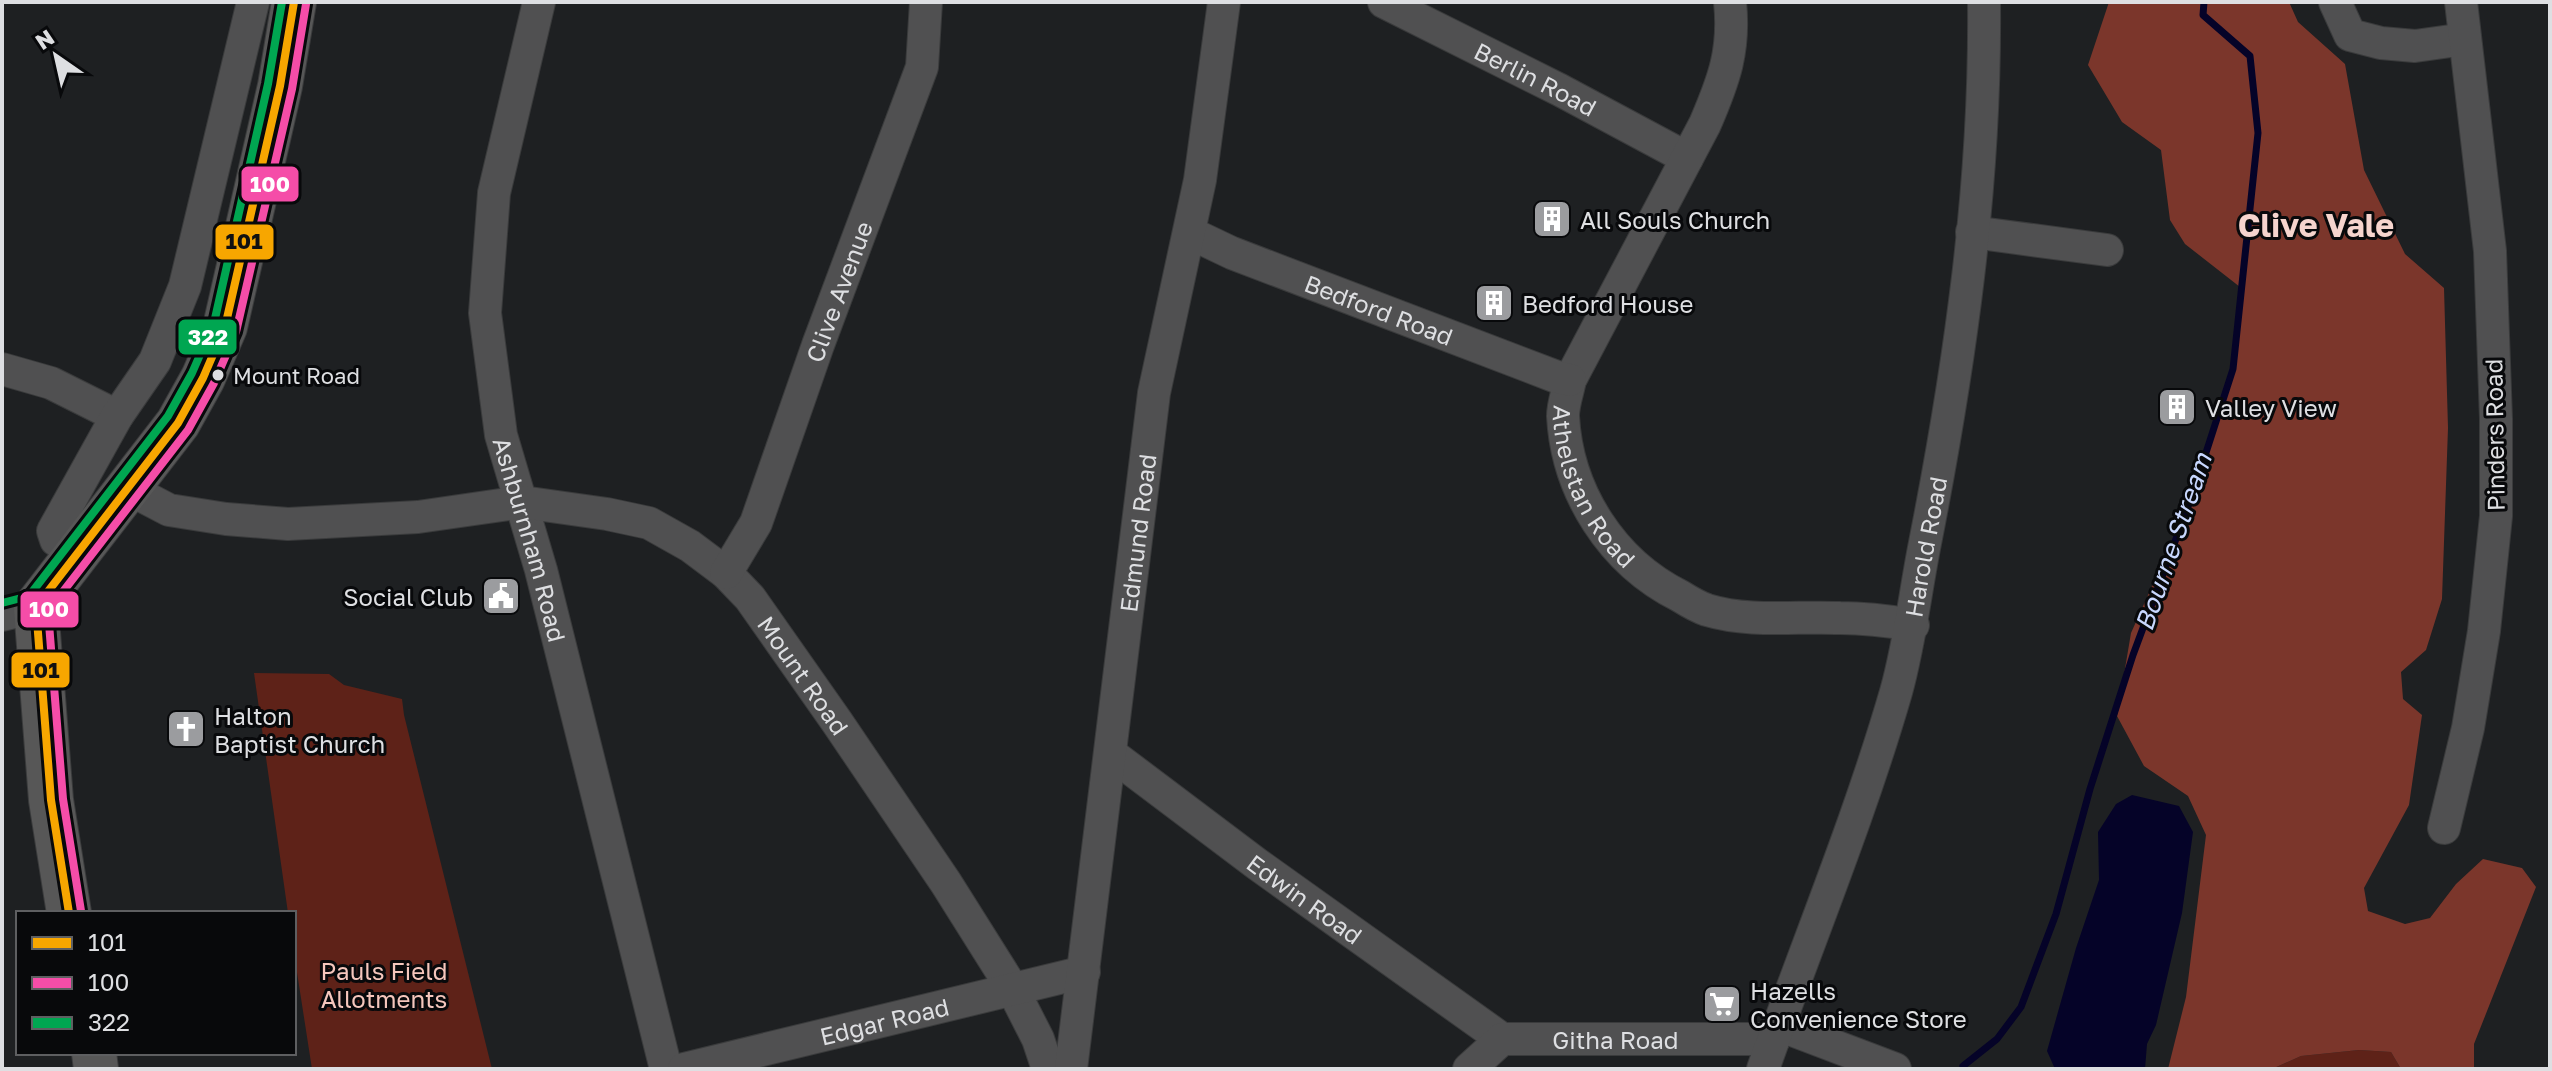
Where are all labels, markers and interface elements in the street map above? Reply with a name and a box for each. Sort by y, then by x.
north arrow [16,16,96,96]
text: N [30,23,59,55]
street label: Berlin Road [1470,35,1602,122]
line badge: 100 [240,165,300,203]
text: 100 [250,170,290,197]
building icon: All Souls Church [1531,198,1573,240]
place label: All Souls Church [1580,205,1770,234]
district label: Clive Vale [2238,206,2394,244]
street label: Clive Avenue [799,217,878,366]
line badge: 101 [214,223,275,261]
text: 101 [226,227,262,254]
street label: Bedford Road [1301,268,1457,351]
building icon: Bedford House [1473,282,1515,324]
place label: Bedford House [1522,289,1693,318]
line badge: 322 [177,318,238,356]
text: 322 [188,323,228,350]
street label: Pinders Road [2478,359,2510,511]
place label: Mount Road [233,362,360,389]
marker: Mount Road [210,367,226,383]
building icon: Valley View [2156,386,2198,428]
place label: Valley View [2205,393,2337,422]
street label: Athelstan Road [1548,404,1642,573]
street label: Ashburnham Road [488,434,573,645]
water label: Bourne Stream [2128,448,2218,635]
street label: Edmund Road [1113,452,1161,614]
street label: Harold Road [1898,474,1952,619]
public building icon: Social Club [480,575,522,617]
place label: Social Club [343,582,473,611]
line badge: 100 [19,590,80,629]
text: 100 [29,595,69,622]
street label: Mount Road [752,610,856,740]
line badge: 101 [10,651,71,689]
text: 101 [23,656,59,683]
place label: Halton Baptist Church [214,701,385,758]
church icon: Halton Baptist Church [165,708,207,750]
street label: Edwin Road [1242,848,1368,949]
legend [16,911,296,1055]
text: 101 [88,927,126,956]
park label: Pauls Field Allotments [321,956,447,1013]
text: 100 [88,967,129,996]
place label: Hazells Convenience Store [1750,976,1967,1033]
supermarket icon: Hazells Convenience Store [1701,983,1743,1025]
street label: Edgar Road [817,991,952,1050]
text: 322 [88,1007,130,1036]
street label: Githa Road [1552,1025,1678,1054]

